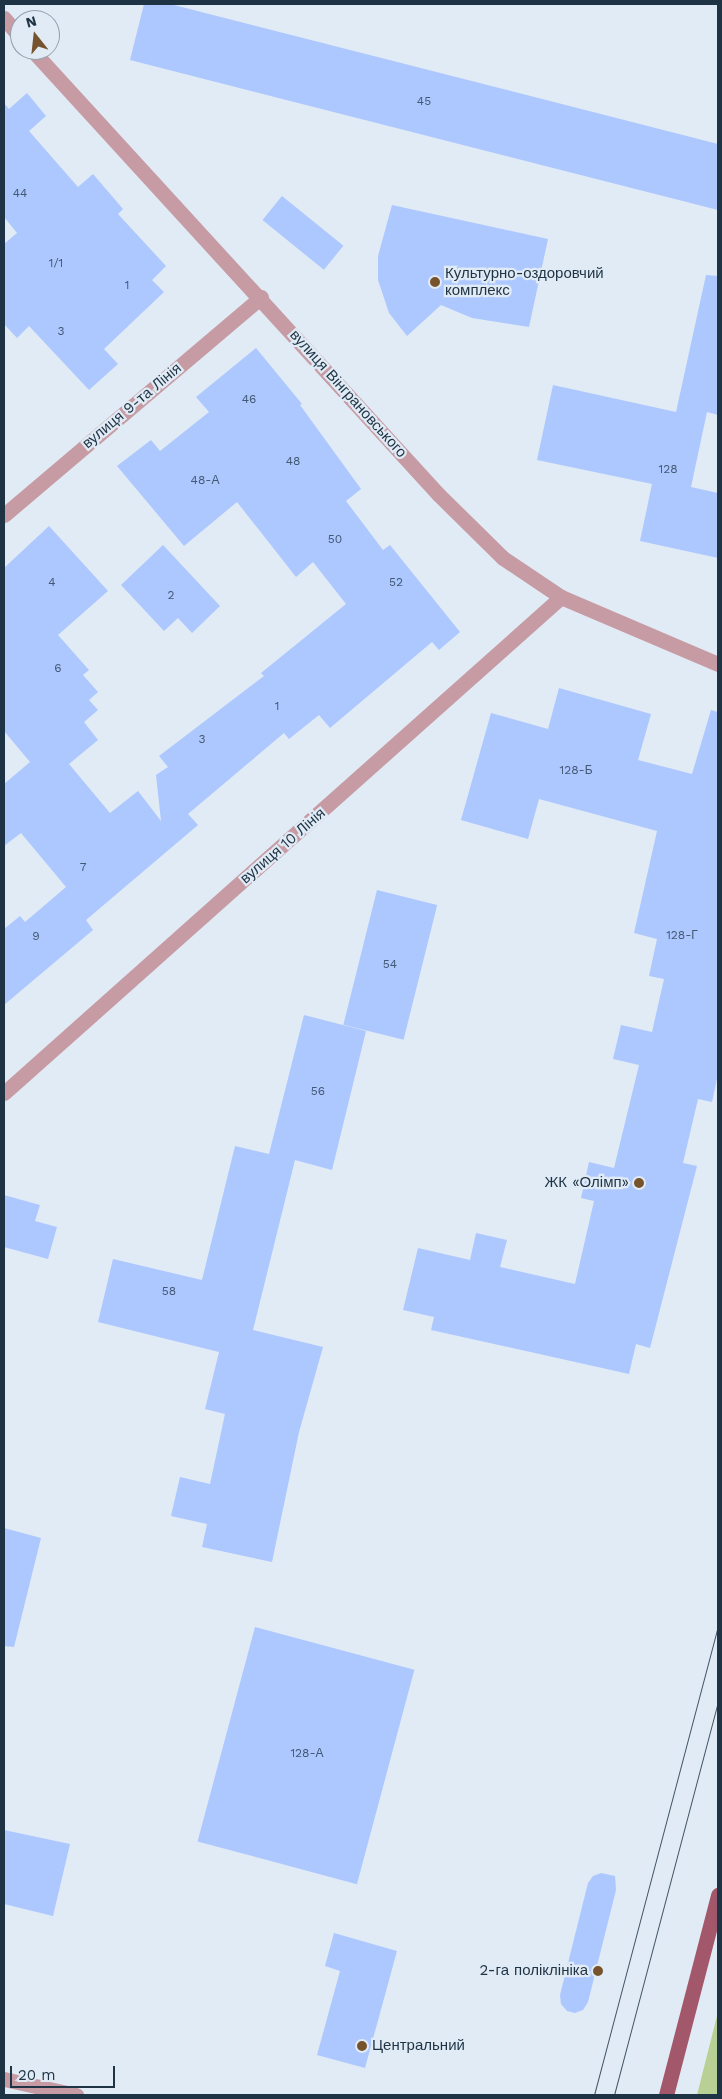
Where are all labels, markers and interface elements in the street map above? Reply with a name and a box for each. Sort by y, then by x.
north arrow [10,10,60,60]
text: N [24,12,38,31]
house number: 45 [417,95,431,109]
house number: 44 [13,187,27,201]
house number: 1/1 [49,257,63,271]
place label: Культурно-оздоровчий комплекс [445,264,604,299]
marker: Культурно-оздоровчий комплекс [429,276,441,288]
house number: 1 [125,279,129,293]
house number: 3 [58,325,64,339]
street label: вулиця Вінграновського [286,326,410,462]
street label: вулиця 9-та Лінія [79,359,185,453]
house number: 46 [242,393,256,407]
house number: 48 [286,455,300,469]
house number: 128 [658,463,678,477]
house number: 48-А [191,474,219,488]
house number: 50 [328,533,342,547]
house number: 4 [48,576,56,590]
house number: 52 [389,576,403,590]
house number: 2 [168,589,174,603]
house number: 6 [54,662,62,676]
house number: 1 [275,700,279,714]
house number: 3 [199,733,205,747]
house number: 128-Б [559,764,593,778]
street label: вулиця 10 Лінія [237,804,329,888]
house number: 7 [80,861,86,875]
house number: 128-Г [666,929,698,943]
house number: 9 [32,930,40,944]
house number: 54 [383,958,397,972]
house number: 56 [311,1085,325,1099]
place label: ЖК «Олімп» [544,1174,629,1192]
marker: ЖК «Олімп» [633,1177,645,1189]
house number: 58 [162,1285,176,1299]
house number: 128-А [290,1747,324,1761]
place label: 2-га поліклініка [479,1962,588,1980]
marker: 2-га поліклініка [592,1965,604,1977]
place label: Центральний [372,2037,465,2055]
marker: Центральний [356,2040,368,2052]
scale bar [12,2056,118,2088]
text: 20 m [18,2066,56,2084]

